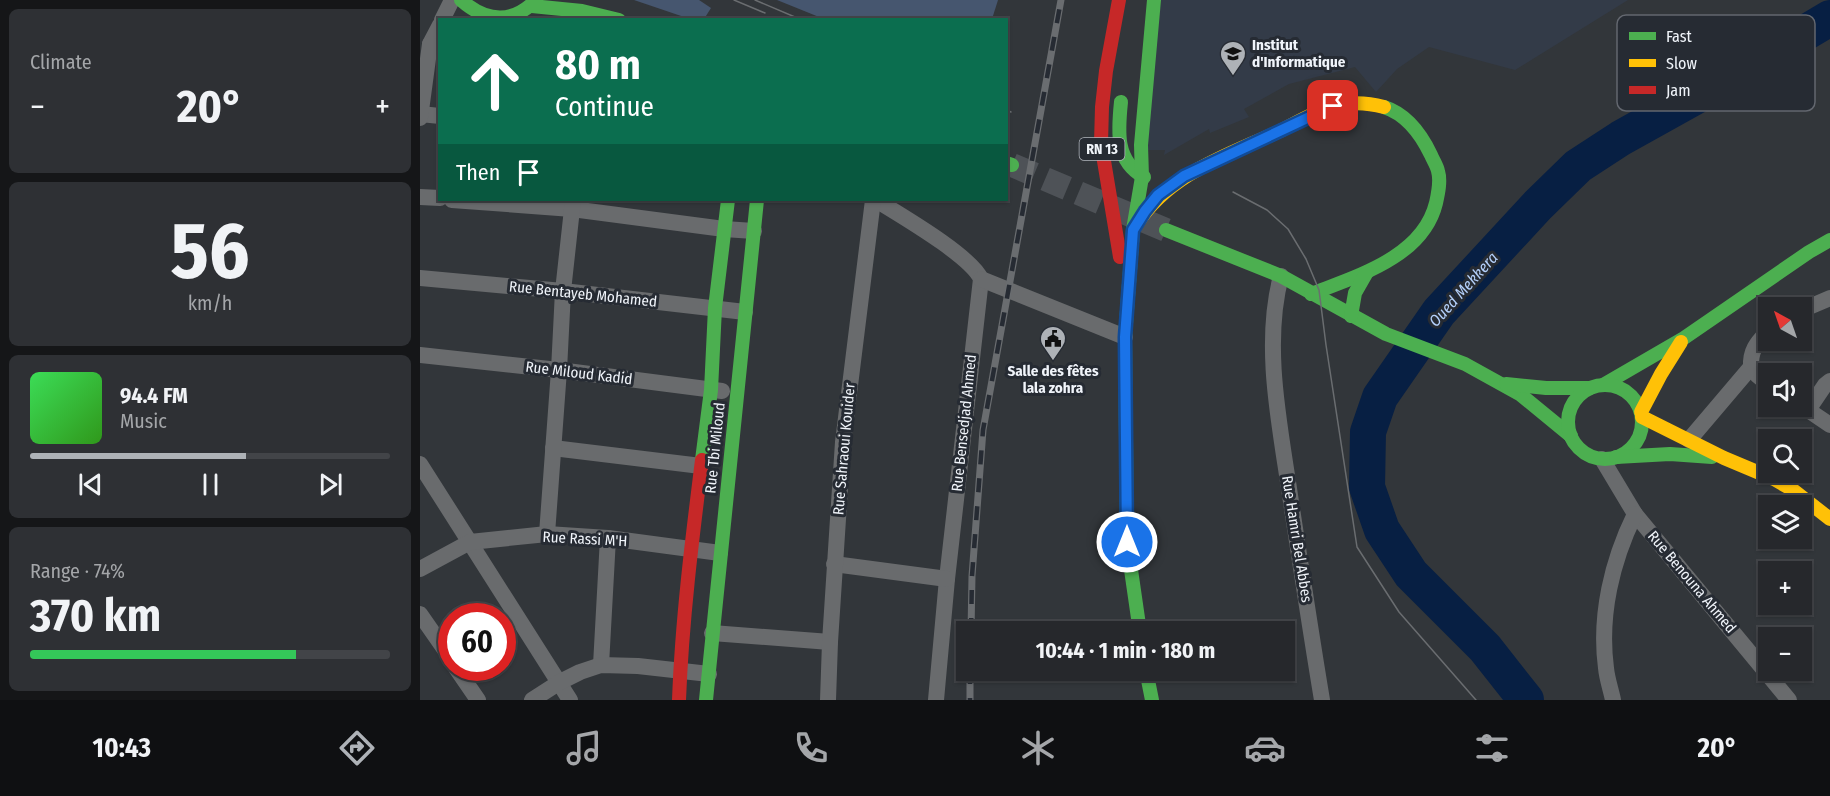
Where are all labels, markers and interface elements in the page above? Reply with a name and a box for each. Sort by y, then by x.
legend [1617,15,1815,111]
text: Fast [1666,27,1693,46]
place label: Institut d'Informatique [1252,36,1346,71]
school or university icon: Institut d'Informatique [1218,39,1248,77]
text: 80 m [555,40,641,90]
icon: ahead [456,42,534,120]
text: Climate [30,50,92,74]
text: Slow [1666,54,1697,73]
text: 20° [177,80,243,134]
pin [1307,80,1358,131]
text: Jam [1666,81,1691,100]
text: − [30,87,45,127]
text: + [375,87,390,127]
icon: arrive [1316,89,1349,122]
text: Continue [555,91,654,123]
road number: RN 13 [1080,138,1124,160]
icon: arrive [512,156,545,189]
text: Then [456,159,500,186]
text: 56 [170,205,250,299]
water label: Oued Mekkera [1425,248,1502,330]
street label: Rue Bentayeb Mohamed [508,277,658,311]
text: km/h [188,291,232,315]
north arrow [1758,297,1812,351]
map controls [1758,297,1812,681]
public building icon: Salle des fêtes lala zohra [1038,324,1068,362]
street label: Rue Bensedjad Ahmed [948,354,980,492]
street label: Rue Miloud Kadid [524,358,634,388]
place label: Salle des fêtes lala zohra [1008,362,1099,397]
button: sound [1758,363,1812,417]
street label: Rue Sahraoui Kouider [829,381,859,516]
text: 94.4 FM [120,382,188,409]
street label: Rue Tbi Miloud [701,402,729,494]
text: Music [120,409,167,433]
button: search [1758,429,1812,483]
icon: previous [74,468,107,501]
icon: pause [194,468,227,501]
icon: next [314,468,347,501]
street label: Rue Hamri Bel Abbes [1278,474,1316,604]
button: layers [1758,495,1812,549]
position arrow [1095,510,1159,574]
street label: Rue Benouna Ahmed [1644,527,1740,637]
street label: Rue Rassi M'H [542,528,628,550]
text: Range · 74% [30,559,125,583]
button: + [1758,561,1812,615]
text: 370 km [30,589,161,643]
speed limit sign: 60 [438,603,516,681]
button: − [1758,627,1812,681]
text: 10:44 · 1 min · 180 m [1036,637,1215,664]
icon: directions [336,727,378,769]
icon: music [563,727,605,769]
icon: phone [790,727,832,769]
icon: climate [1017,727,1059,769]
icon: car [1244,727,1286,769]
icon: filters [1471,727,1513,769]
text: 10:43 [92,732,151,764]
text: 20° [1698,732,1738,764]

